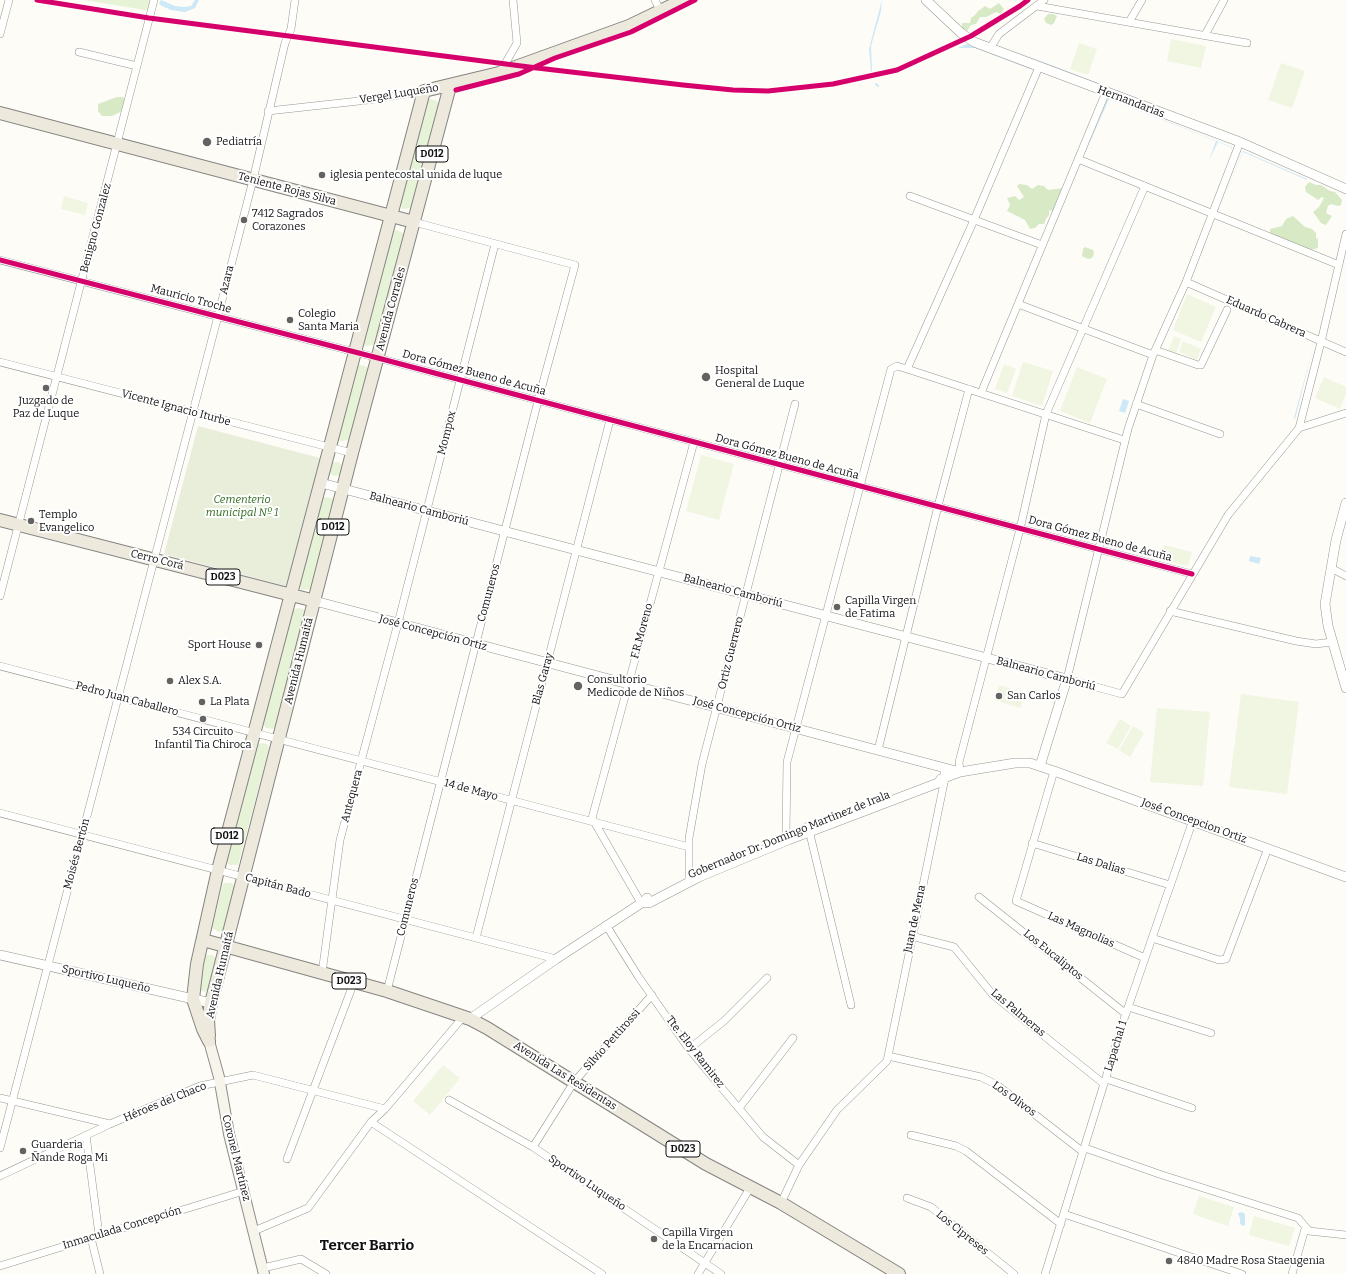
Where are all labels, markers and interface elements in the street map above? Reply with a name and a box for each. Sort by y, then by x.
street label: Vergel Luqueño [358,81,440,107]
street label: Hernandarias [1096,83,1166,121]
place label: Pediatría [216,135,262,149]
marker: Pediatría [201,136,213,148]
road number: D012 [416,146,448,162]
place label: iglesia pentecostal unida de luque [330,168,502,182]
street label: Teniente Rojas Silva [237,170,337,208]
marker: iglesia pentecostal unida de luque [317,170,327,180]
street label: Benigno Gonzalez [78,182,114,274]
place label: 7412 Sagrados Corazones [252,207,323,233]
marker: 7412 Sagrados Corazones [239,215,249,225]
street label: Azara [217,264,237,296]
street label: Avenida Corrales [373,266,409,352]
street label: Mauricio Troche [149,282,233,316]
street label: Eduardo Cabrera [1224,293,1308,341]
place label: Colegio Santa Maria [298,307,359,333]
marker: Colegio Santa Maria [285,315,295,325]
street label: Dora Gómez Bueno de Acuña [401,347,547,399]
place label: Hospital General de Luque [715,364,805,390]
marker: Hospital General de Luque [700,371,712,383]
marker: Juzgado de Paz de Luque [41,383,51,393]
street label: Vicente Ignacio Iturbe [120,387,232,429]
place label: Juzgado de Paz de Luque [13,394,79,420]
street label: Mompox [435,410,459,456]
street label: Dora Gómez Bueno de Acuña [714,431,860,483]
street label: Balneario Camboriú [368,489,470,529]
park label: Cementerio municipal Nº 1 [206,493,278,519]
place label: Templo Evangelico [39,508,94,534]
street label: Dora Gómez Bueno de Acuña [1027,513,1173,565]
marker: Templo Evangelico [26,516,36,526]
road number: D012 [317,519,349,535]
street label: Cerro Corá [129,547,185,573]
street label: Comuneros [475,563,503,623]
road number: D023 [206,569,240,585]
street label: Balneario Camboriú [682,571,784,611]
place label: Capilla Virgen de Fatima [845,594,916,620]
street label: F.R.Moreno [628,602,656,660]
marker: Capilla Virgen de Fatima [832,602,842,612]
street label: José Concepción Ortiz [378,612,488,654]
street label: Ortiz Guerrero [716,615,746,691]
street label: Avenida Humaitá [282,616,316,706]
place label: Sport House [188,638,251,652]
marker: Sport House [254,640,264,650]
street label: Blas Garay [530,651,556,707]
street label: Balneario Camboriú [995,654,1097,694]
place label: Consultorio Medicode de Niños [587,673,684,699]
place label: Alex S.A. [178,674,222,688]
marker: Alex S.A. [165,676,175,686]
street label: Pedro Juan Caballero [74,679,180,719]
marker: Consultorio Medicode de Niños [572,680,584,692]
place label: San Carlos [1007,689,1061,703]
marker: San Carlos [994,691,1004,701]
street label: José Concepción Ortiz [692,694,802,736]
place label: La Plata [210,695,249,709]
marker: La Plata [197,697,207,707]
marker: 534 Circuito Infantil Tia Chiroca [198,714,208,724]
place label: 534 Circuito Infantil Tia Chiroca [154,725,252,751]
street label: Antequera [339,768,365,824]
street label: 14 de Mayo [443,777,499,803]
street label: Gobernador Dr. Domingo Martinez de Irala [686,788,892,882]
street label: José Concepcion Ortiz [1140,796,1248,846]
street label: Moisés Bertón [61,817,93,891]
road number: D012 [211,828,243,844]
street label: Las Dalias [1075,850,1127,878]
street label: Capitán Bado [244,871,312,901]
street label: Comuneros [394,876,422,938]
street label: Juan de Mena [901,884,929,954]
street label: Las Magnolias [1045,909,1117,951]
street label: Los Eucaliptos [1020,927,1086,983]
street label: Avenida Humaitá [204,930,236,1020]
street label: Sportivo Luqueño [60,962,152,996]
road number: D023 [332,973,366,989]
street label: Las Palmeras [988,986,1048,1040]
street label: Silvio Pettirossi [581,1006,643,1074]
street label: Tte. Eloy Ramirez [663,1013,727,1091]
street label: Lapachal 1 [1102,1019,1130,1073]
street label: Avenida Las Residentas [511,1039,619,1113]
street label: Héroes del Chaco [122,1079,208,1125]
street label: Los Olivos [989,1079,1039,1119]
street label: Coronel Martínez [219,1114,253,1202]
place label: Guarderia Ñande Roga Mi [31,1138,108,1164]
road number: D023 [666,1141,700,1157]
marker: Guarderia Ñande Roga Mi [18,1146,28,1156]
street label: Sportivo Luqueño [546,1152,628,1214]
street label: Inmaculada Concepción [61,1204,183,1252]
street label: Los Cipreses [933,1208,991,1258]
place label: Capilla Virgen de la Encarnacion [662,1226,753,1252]
marker: Capilla Virgen de la Encarnacion [649,1234,659,1244]
district label: Tercer Barrio [320,1237,414,1255]
place label: 4840 Madre Rosa Staeugenia [1177,1254,1325,1268]
marker: 4840 Madre Rosa Staeugenia [1164,1256,1174,1266]

